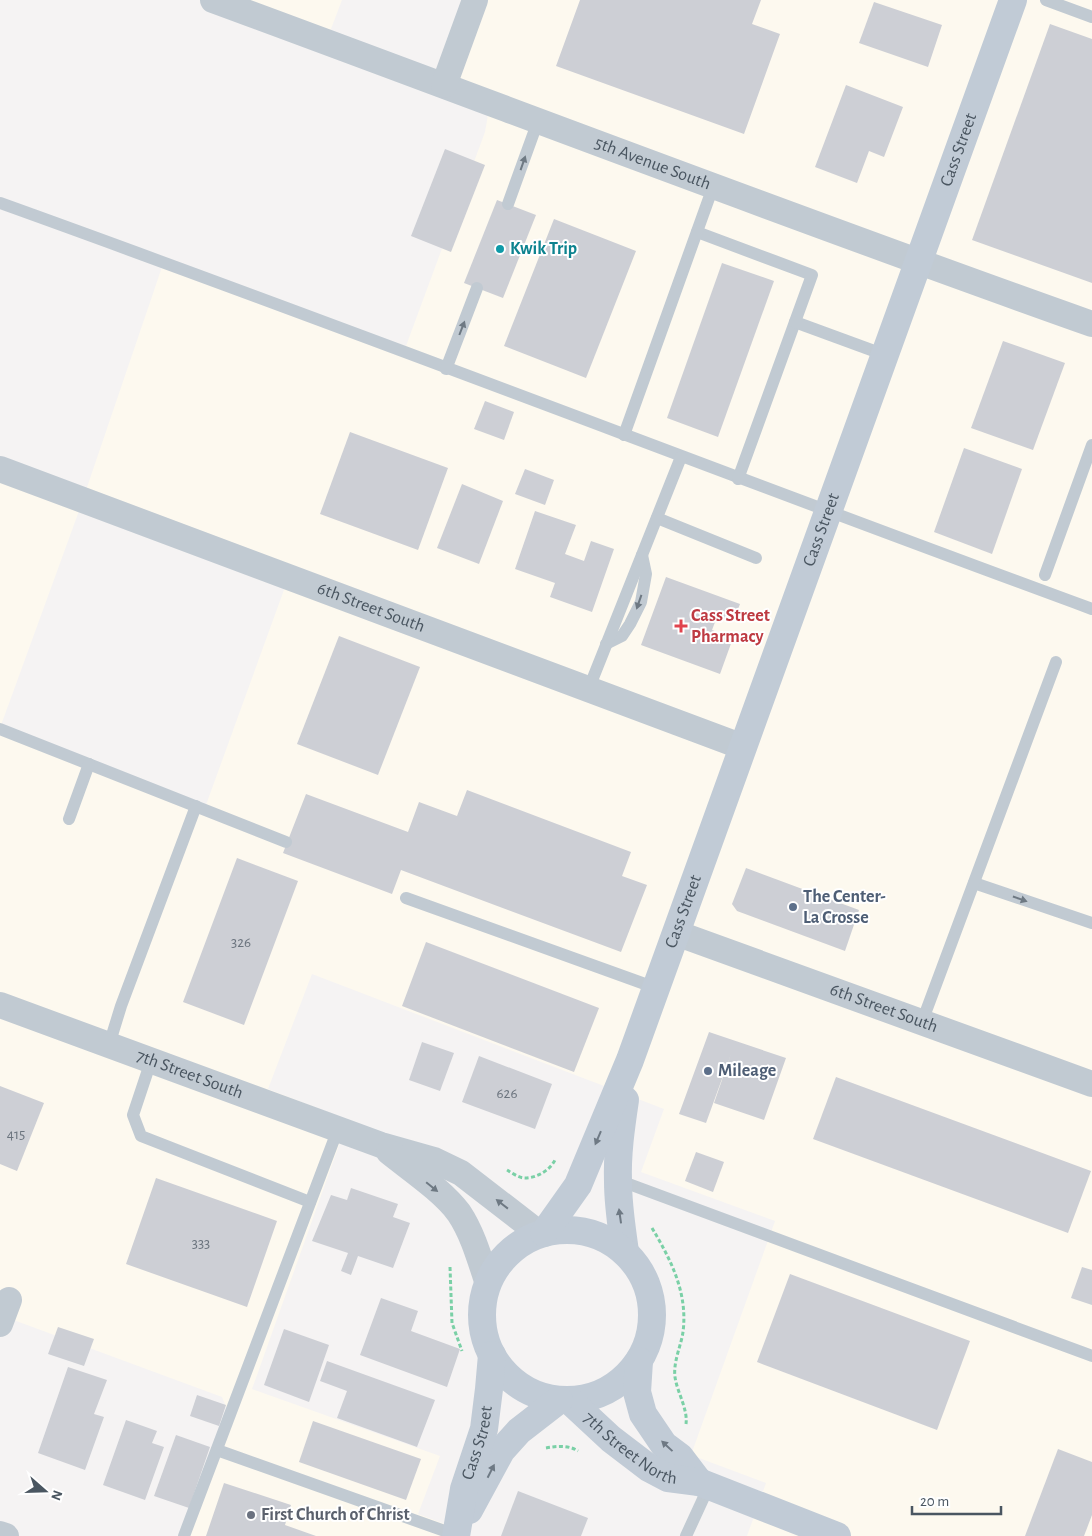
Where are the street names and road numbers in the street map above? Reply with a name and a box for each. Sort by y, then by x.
street label: Cass Street [937,111,980,189]
street label: 5th Avenue South [592,134,713,193]
street label: Cass Street [800,491,843,569]
street label: 6th Street South [315,579,427,636]
street label: Cass Street [662,872,705,951]
street label: 6th Street South [827,981,940,1036]
street label: 7th Street South [134,1047,245,1102]
street label: Cass Street [459,1405,496,1482]
street label: 7th Street North [580,1409,678,1488]

